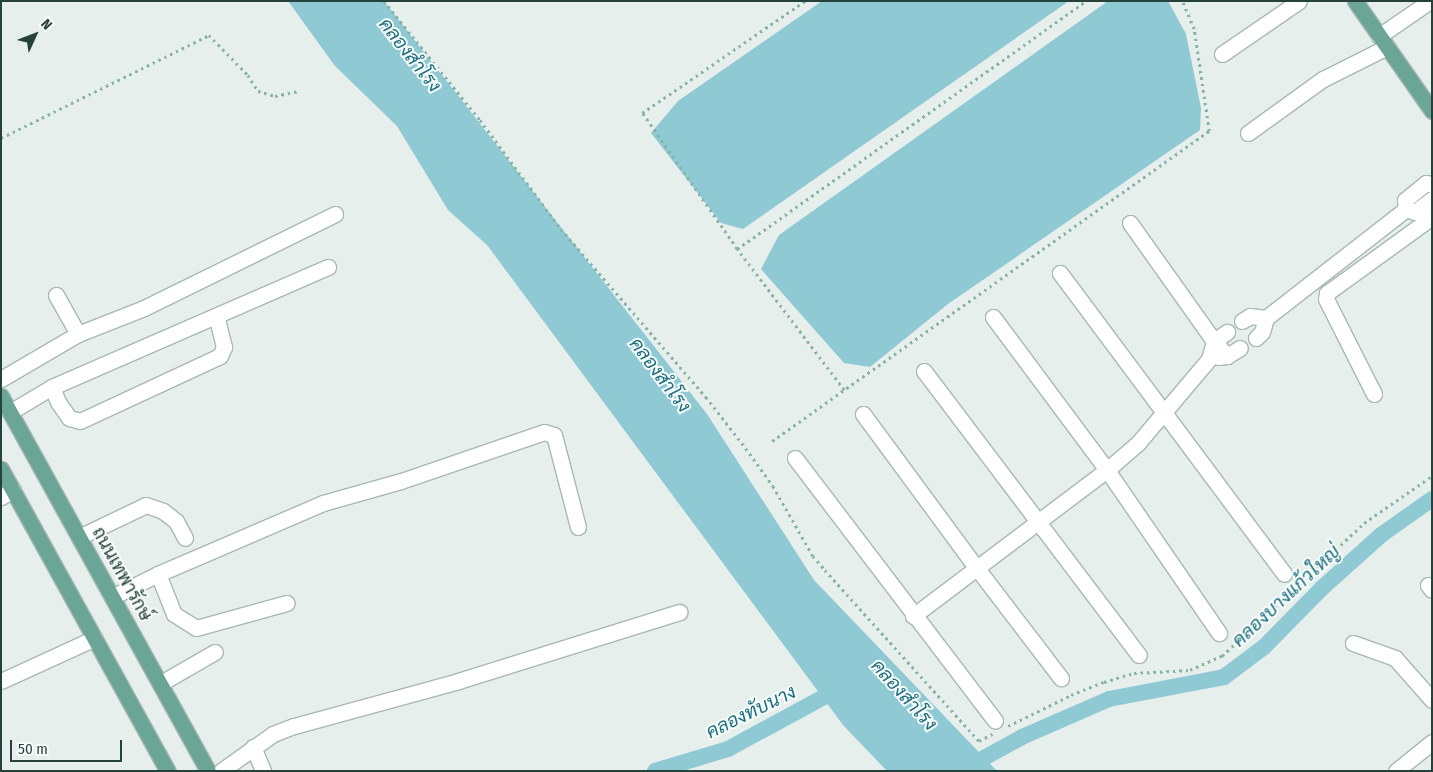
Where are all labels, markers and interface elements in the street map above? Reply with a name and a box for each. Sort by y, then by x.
north arrow [10,10,60,60]
water label: คลองสำโรง [374,14,446,96]
text: N [37,16,55,33]
water label: คลองสำโรง [625,333,695,417]
street label: ถนนเทพารักษ์ [87,523,157,625]
water label: คลองบางแก้วใหญ่ [1227,540,1345,652]
water label: คลองสำโรง [866,655,942,735]
water label: คลองทับนาง [702,681,800,743]
scale bar [12,730,125,762]
text: 50 m [18,740,48,758]

